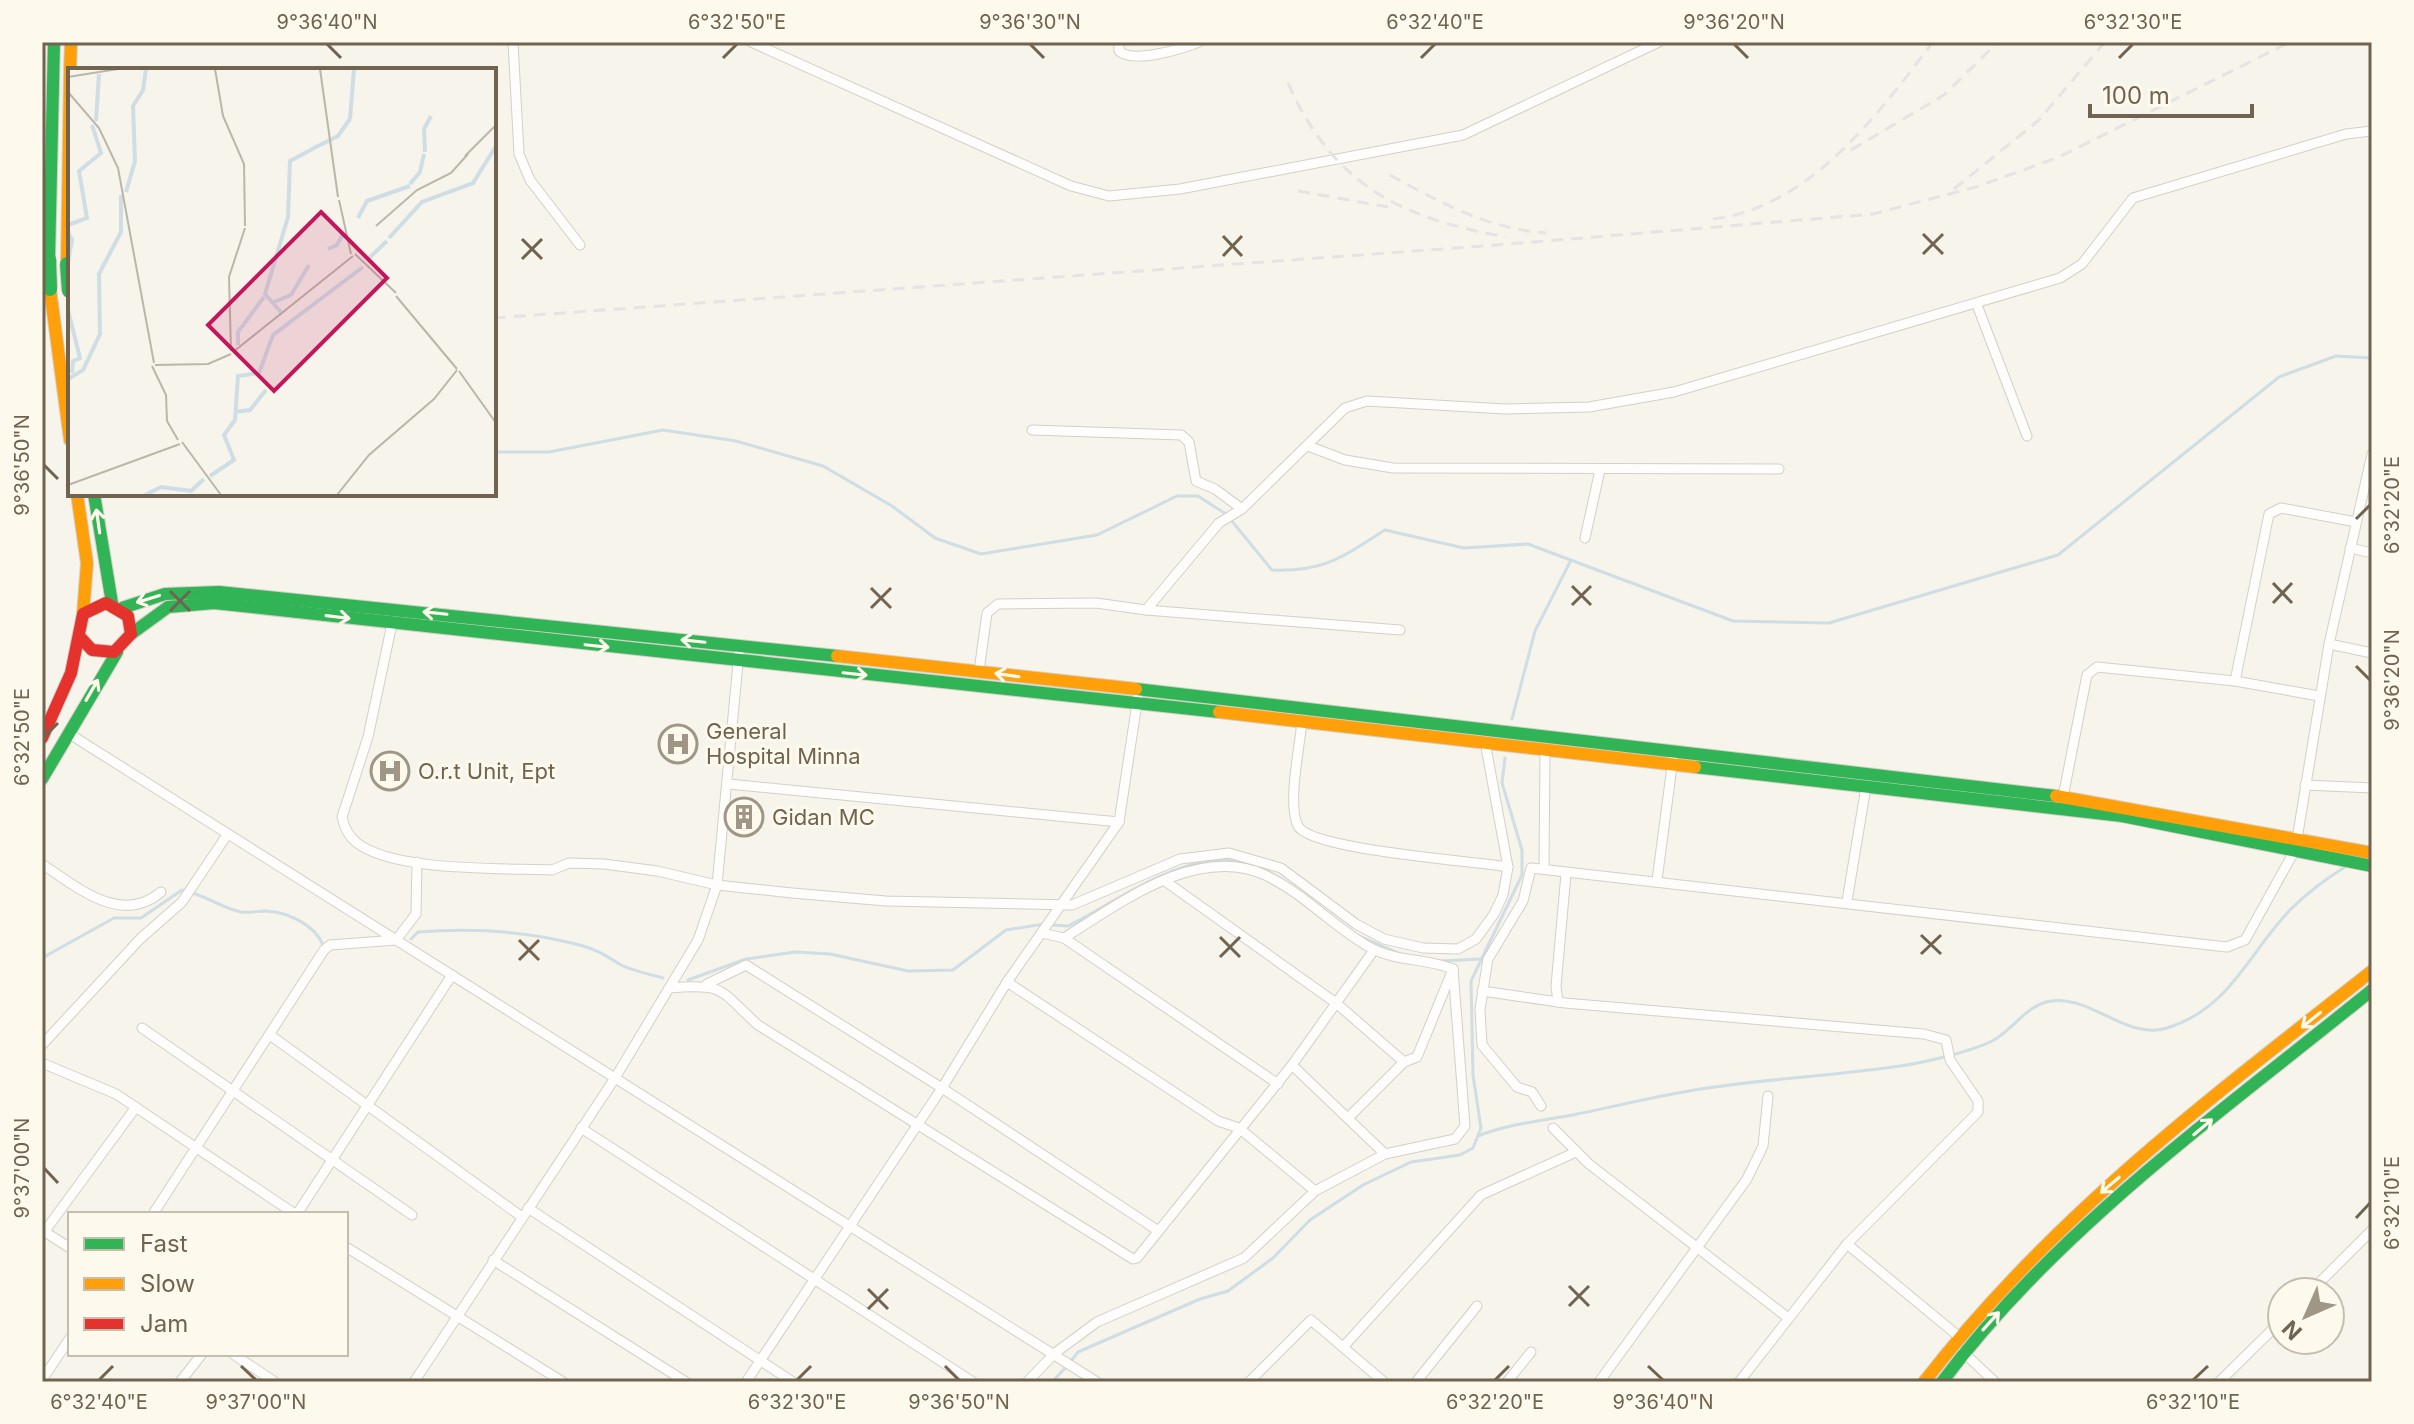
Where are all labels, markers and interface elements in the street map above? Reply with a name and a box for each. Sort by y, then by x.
text: 9°36'40"N [277,10,377,34]
text: 6°32'50"E [688,10,786,34]
text: 9°36'30"N [979,10,1081,34]
text: 6°32'40"E [1386,10,1484,34]
text: 9°36'20"N [1683,10,1785,34]
text: 6°32'30"E [2084,10,2182,34]
inset map [68,68,496,496]
scale bar [2090,68,2252,118]
text: 100 m [2102,81,2170,110]
text: 9°36'50"N [10,414,34,516]
text: 6°32'20"E [2380,456,2404,554]
one-way arrow [90,509,105,534]
one-way arrow [136,592,161,607]
one-way arrow [422,606,448,621]
one-way arrow [324,610,351,625]
text: 9°36'20"N [2380,629,2404,731]
one-way arrow [680,634,707,649]
one-way arrow [583,639,610,654]
one-way arrow [841,666,868,681]
one-way arrow [995,667,1020,682]
one-way arrow [84,679,100,702]
text: 6°32'50"E [10,688,34,786]
place label: General Hospital Minna [706,718,861,769]
hospital icon: General Hospital Minna [657,723,699,765]
hospital icon: O.r.t Unit, Ept [369,750,411,792]
place label: O.r.t Unit, Ept [418,758,555,784]
building icon: Gidan MC [723,796,765,838]
place label: Gidan MC [772,804,875,830]
one-way arrow [2301,1011,2322,1029]
text: 9°37'00"N [10,1118,34,1218]
one-way arrow [2192,1118,2213,1135]
text: 6°32'10"E [2380,1156,2404,1250]
one-way arrow [2100,1176,2121,1194]
legend [68,1212,348,1356]
text: Fast [140,1229,188,1258]
text: Slow [140,1269,195,1298]
north arrow [2266,1276,2346,1356]
text: Jam [140,1309,188,1338]
one-way arrow [1981,1311,1999,1331]
text: N [2277,1315,2307,1345]
text: 6°32'40"E [50,1390,148,1414]
text: 9°37'00"N [206,1390,306,1414]
text: 6°32'30"E [748,1390,846,1414]
text: 9°36'50"N [908,1390,1010,1414]
text: 6°32'20"E [1446,1390,1544,1414]
text: 9°36'40"N [1613,1390,1713,1414]
text: 6°32'10"E [2146,1390,2240,1414]

